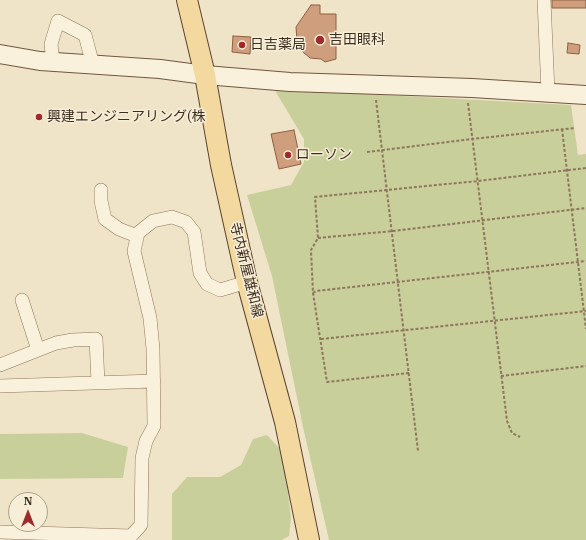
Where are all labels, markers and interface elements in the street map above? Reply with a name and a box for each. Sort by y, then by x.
place label: 吉田眼科 [329,32,385,48]
marker: 吉田眼科 [314,34,326,46]
place label: 日吉薬局 [250,37,306,53]
marker: 日吉薬局 [237,40,247,50]
place label: 興建エンジニアリング(株 [47,109,206,125]
marker: 興建エンジニアリング(株 [34,112,44,122]
place label: ローソン [296,147,352,163]
marker: ローソン [283,150,293,160]
street label: 寺内新屋雄和線 [226,220,266,320]
north arrow [8,492,48,532]
text: N [24,494,32,508]

